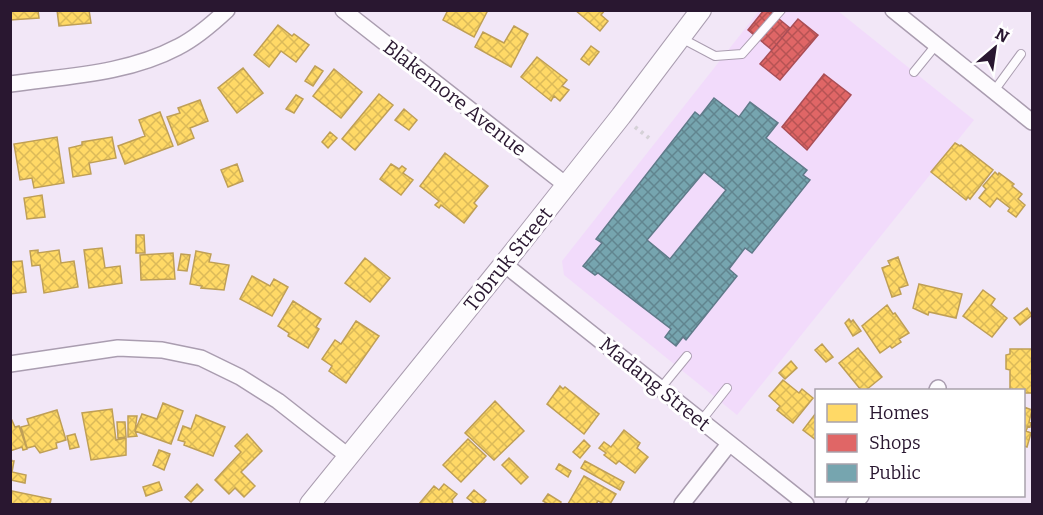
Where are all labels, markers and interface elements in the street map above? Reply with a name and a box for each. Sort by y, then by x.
north arrow [965,18,1025,78]
text: N [992,24,1012,47]
street label: Blakemore Avenue [379,35,531,161]
street label: Tobruk Street [459,202,557,316]
street label: Madang Street [595,332,715,436]
legend [815,389,1025,497]
text: Homes [869,402,929,424]
text: Shops [869,432,921,454]
text: Public [869,462,921,484]

